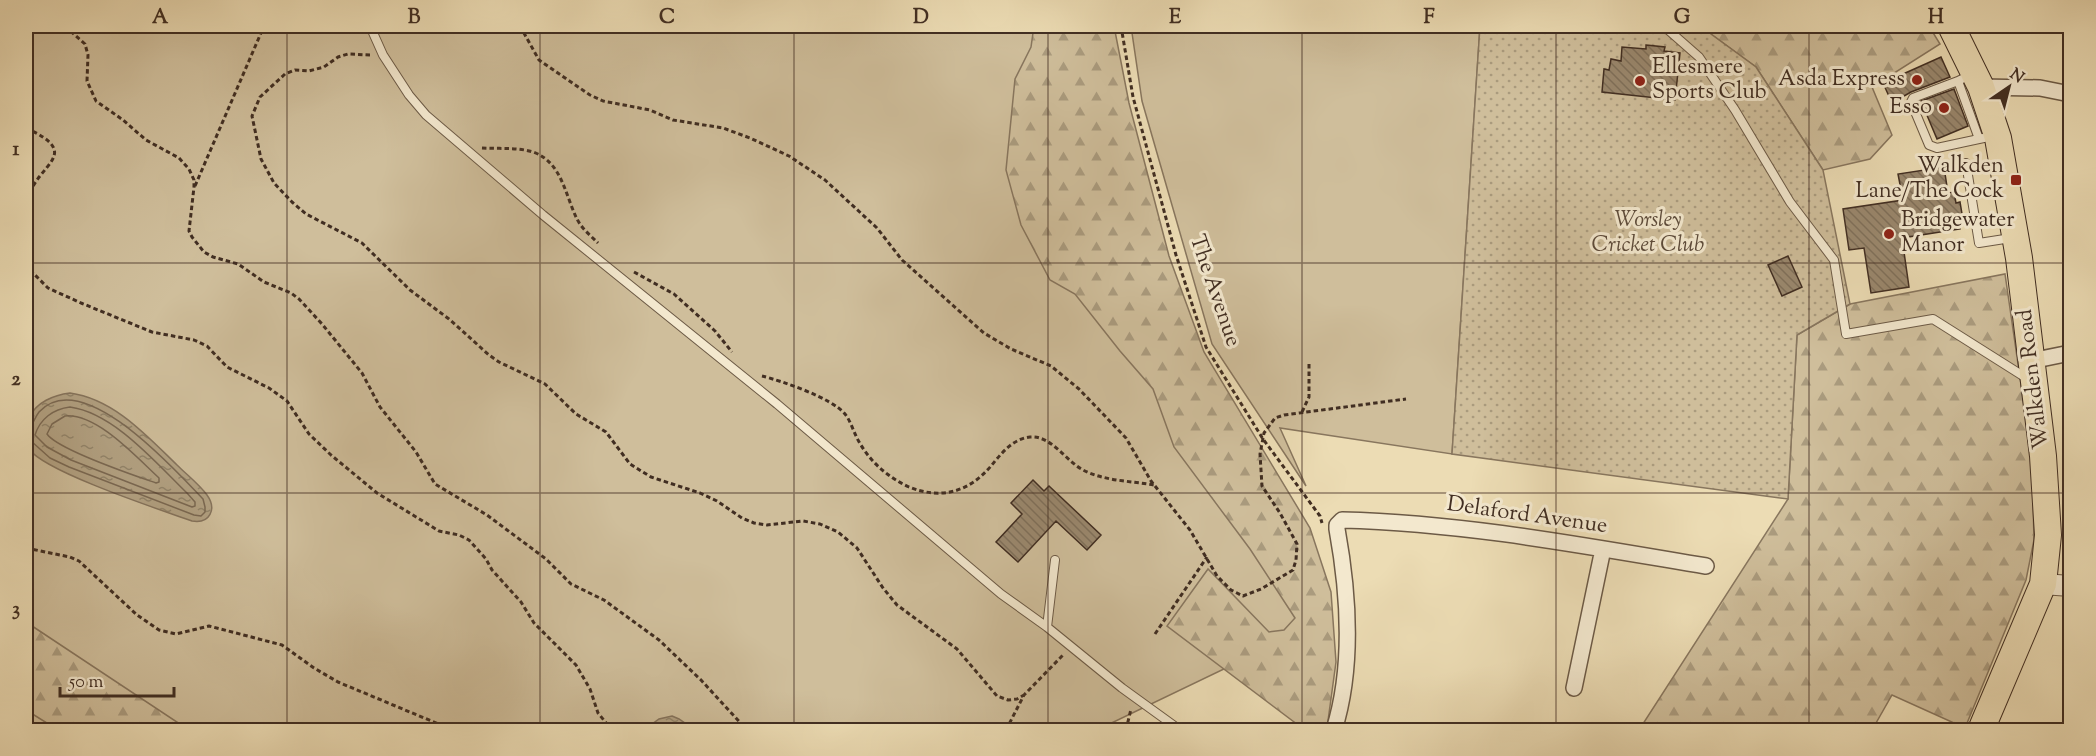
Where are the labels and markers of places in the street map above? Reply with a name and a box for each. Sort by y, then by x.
place label: Ellesmere Sports Club [1652,52,1767,109]
place label: Asda Express [1778,64,1905,96]
marker: Asda Express [1910,73,1924,87]
marker: Ellesmere Sports Club [1633,74,1647,88]
place label: Esso [1889,92,1932,124]
marker: Esso [1937,101,1951,115]
place label: Walkden Lane/The Cock [1855,151,2004,208]
marker: Walkden Lane/The Cock [2009,173,2023,187]
place label: Bridgewater Manor [1901,205,2014,262]
marker: Bridgewater Manor [1882,227,1896,241]

